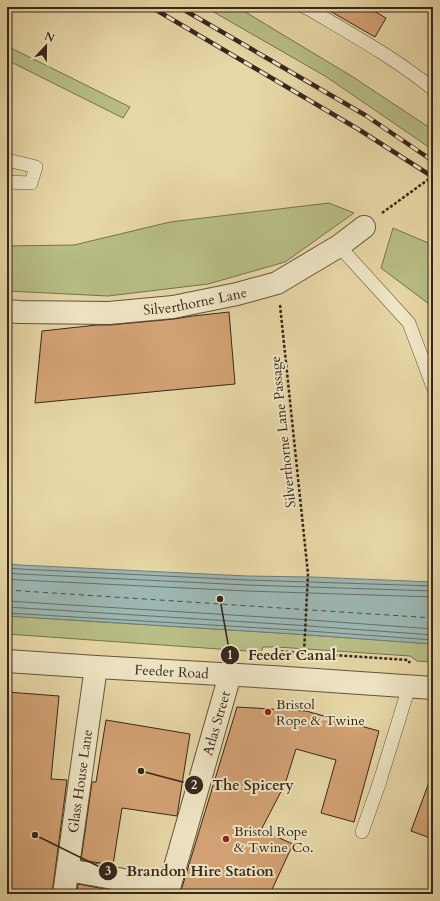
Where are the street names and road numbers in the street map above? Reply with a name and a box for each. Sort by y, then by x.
street label: Silverthorne Lane [142,282,249,319]
street label: Silverthorne Lane Passage [266,355,300,509]
street label: Feeder Road [134,660,210,683]
street label: Atlas Street [198,688,235,758]
street label: Glass House Lane [63,728,97,834]

